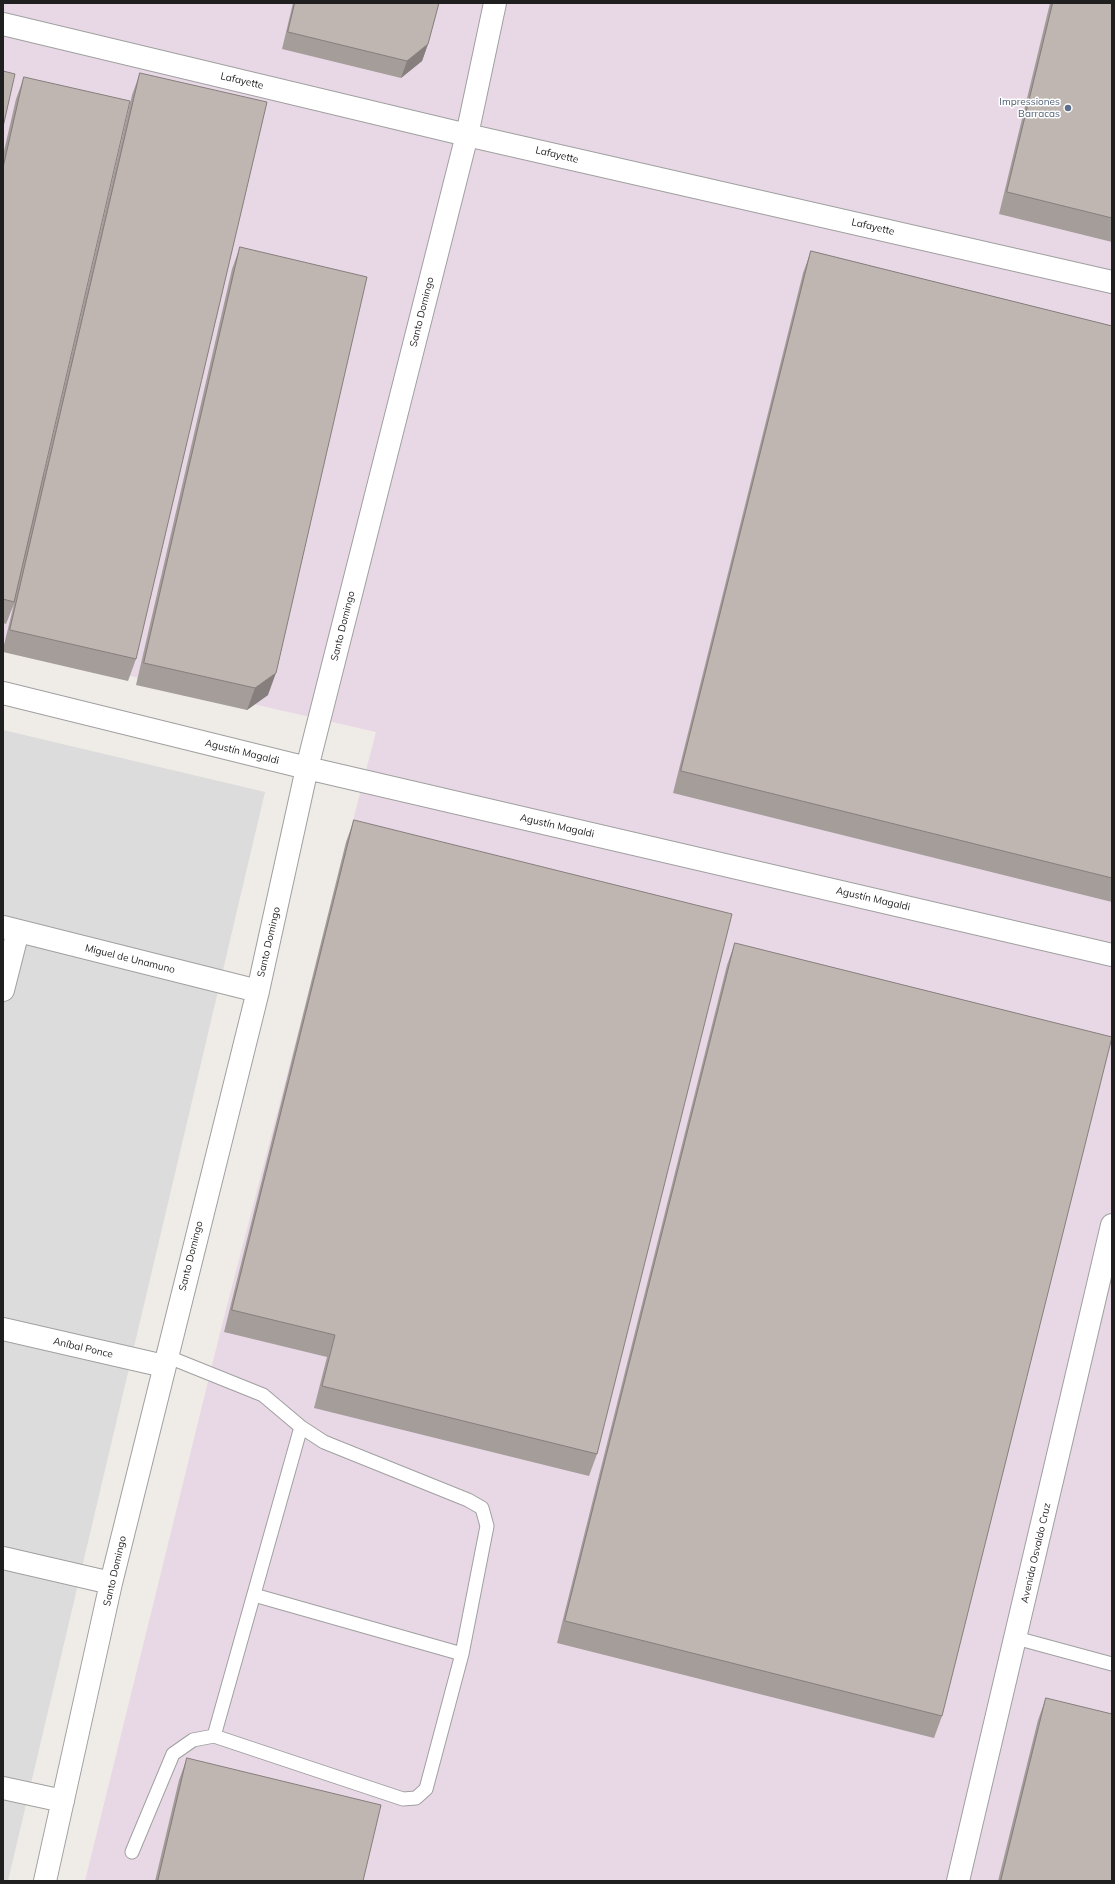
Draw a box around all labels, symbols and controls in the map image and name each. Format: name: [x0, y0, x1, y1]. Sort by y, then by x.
street label: Lafayette: [219, 70, 265, 92]
place label: Impressiones Barracas: [999, 96, 1060, 120]
marker: Impressiones Barracas: [1063, 103, 1073, 113]
street label: Lafayette: [534, 144, 580, 166]
street label: Lafayette: [850, 216, 896, 238]
street label: Santo Domingo: [407, 276, 437, 348]
street label: Santo Domingo: [328, 590, 358, 662]
street label: Agustín Magaldi: [204, 737, 280, 767]
street label: Agustín Magaldi: [519, 812, 595, 840]
street label: Agustín Magaldi: [835, 885, 911, 913]
street label: Santo Domingo: [255, 906, 283, 978]
street label: Miguel de Unamuno: [84, 942, 176, 976]
street label: Santo Domingo: [176, 1220, 206, 1292]
street label: Aníbal Ponce: [52, 1335, 114, 1361]
street label: Avenida Osvaldo Cruz: [1019, 1502, 1053, 1604]
street label: Santo Domingo: [101, 1535, 129, 1607]

